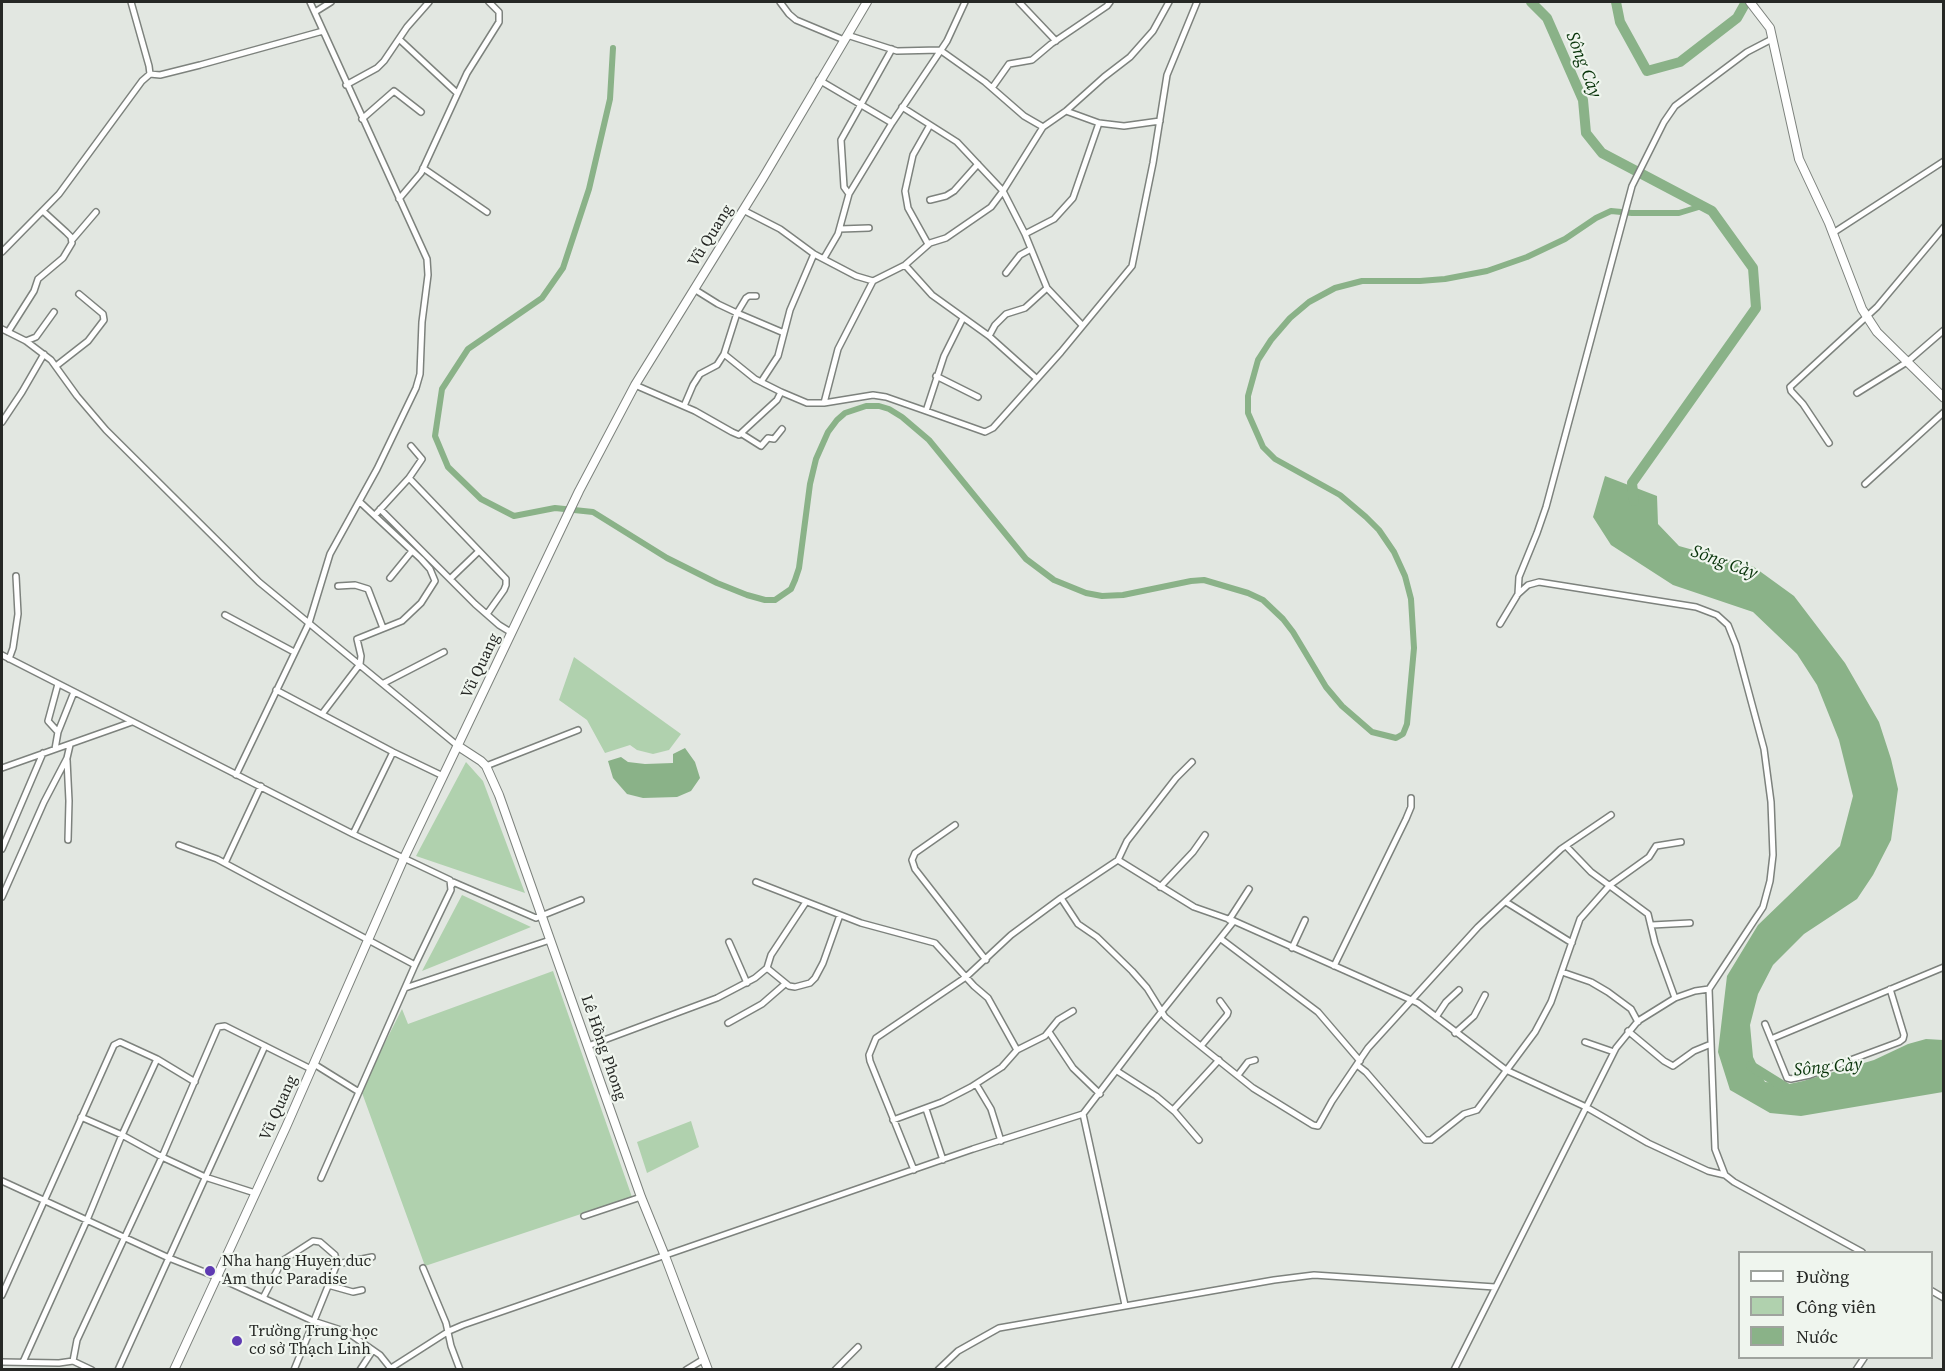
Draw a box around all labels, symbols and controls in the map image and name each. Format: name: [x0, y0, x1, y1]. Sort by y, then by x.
water label: Sông Cày: [1561, 29, 1605, 101]
street label: Vũ Quang: [684, 201, 738, 271]
water label: Sông Cày: [1688, 541, 1760, 585]
street label: Vũ Quang: [458, 630, 504, 702]
street label: Lê Hồng Phong: [576, 993, 630, 1103]
water label: Sông Cày: [1793, 1054, 1863, 1082]
street label: Vũ Quang: [256, 1072, 302, 1144]
legend: [1738, 1251, 1933, 1359]
place label: Nha hang Huyen duc Am thuc Paradise: [222, 1252, 371, 1290]
marker: Nha hang Huyen duc Am thuc Paradise: [203, 1264, 217, 1278]
text: Đường: [1796, 1264, 1849, 1289]
text: Công viên: [1796, 1294, 1876, 1319]
place label: Trường Trung học cơ sở Thạch Linh: [249, 1322, 378, 1360]
text: Nước: [1796, 1324, 1838, 1349]
marker: Trường Trung học cơ sở Thạch Linh: [230, 1334, 244, 1348]

